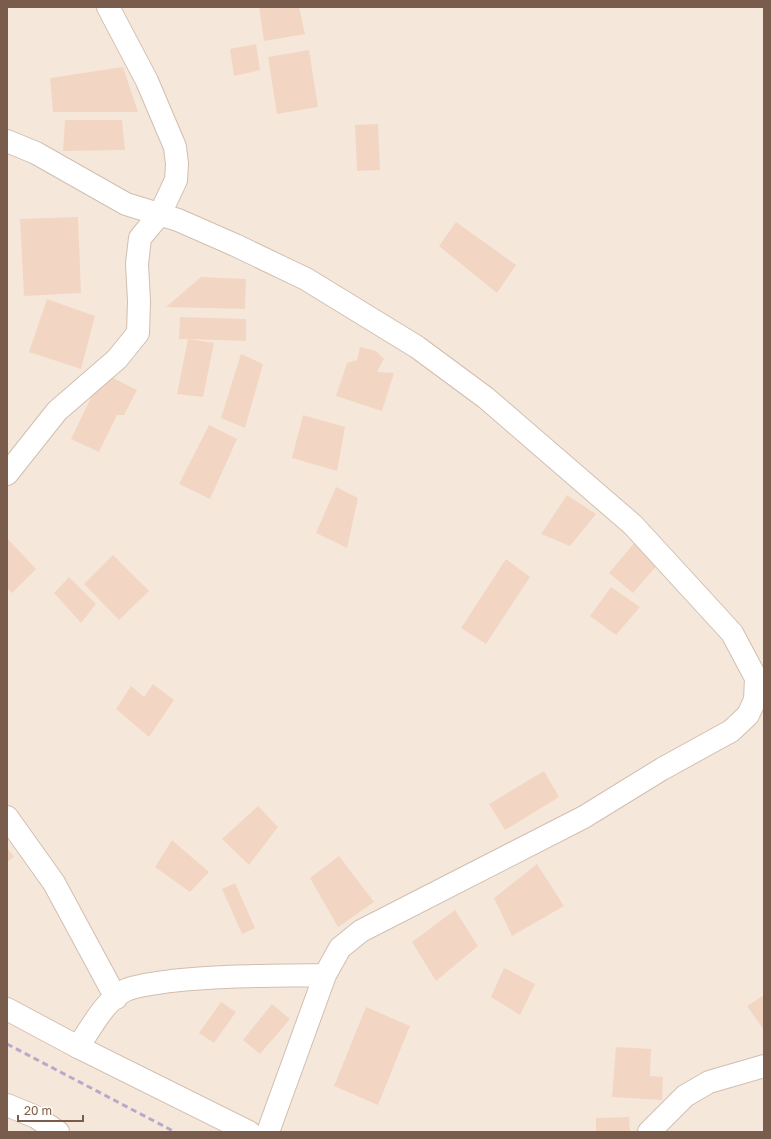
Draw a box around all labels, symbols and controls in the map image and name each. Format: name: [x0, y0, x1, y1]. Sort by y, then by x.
scale bar: [18, 1097, 83, 1123]
text: 20 m: [24, 1103, 52, 1118]

